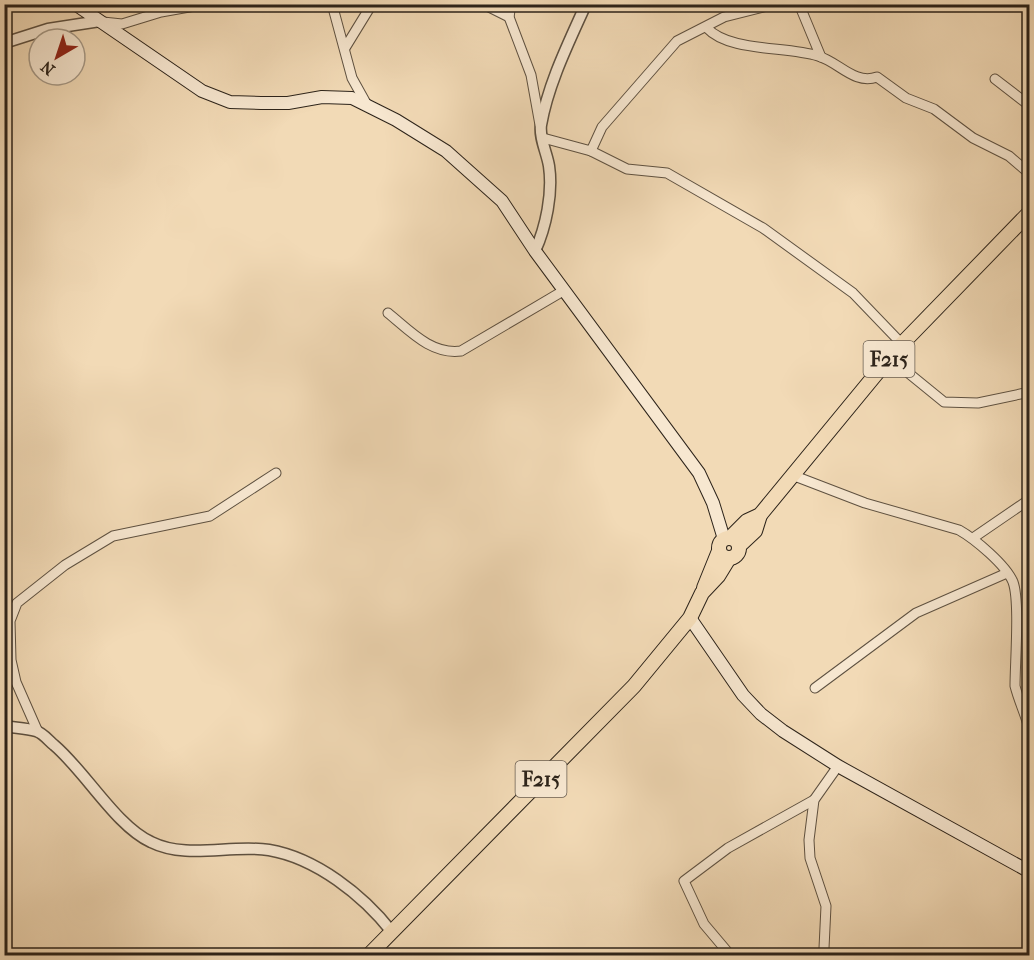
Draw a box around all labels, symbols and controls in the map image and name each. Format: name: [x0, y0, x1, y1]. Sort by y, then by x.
north arrow: [27, 27, 87, 87]
text: N: [37, 57, 59, 79]
road number: F215: [864, 341, 914, 377]
road number: F215: [516, 761, 566, 797]

